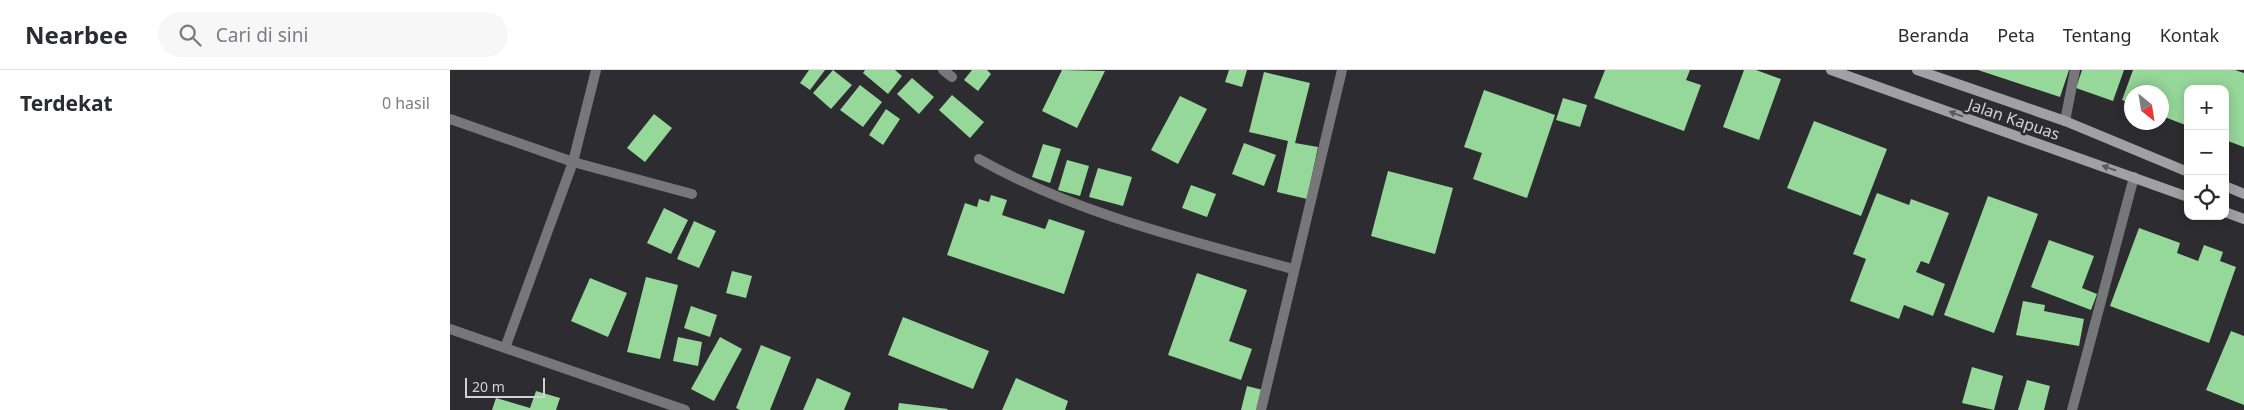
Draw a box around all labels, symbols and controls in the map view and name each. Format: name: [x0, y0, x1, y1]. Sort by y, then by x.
search box: [158, 12, 508, 57]
text: Nearbee: [25, 18, 128, 51]
icon: search: [176, 21, 204, 49]
text: Cari di sini: [216, 22, 308, 48]
text: Beranda: [1898, 23, 1969, 47]
text: Peta: [1997, 23, 2035, 47]
text: Tentang: [2063, 23, 2132, 47]
text: Kontak: [2160, 23, 2219, 47]
north arrow: [2124, 85, 2169, 130]
map controls: [2184, 85, 2229, 220]
button: +: [2184, 85, 2229, 130]
text: Terdekat: [20, 89, 113, 117]
text: 0 hasil: [382, 92, 430, 114]
street label: Jalan Kapuas: [1963, 92, 2063, 145]
one-way arrow: [1948, 110, 1963, 118]
button: −: [2184, 130, 2229, 175]
one-way arrow: [2101, 164, 2116, 172]
button: locate: [2184, 175, 2229, 220]
scale bar: [465, 375, 545, 398]
text: 20 m: [472, 377, 505, 396]

